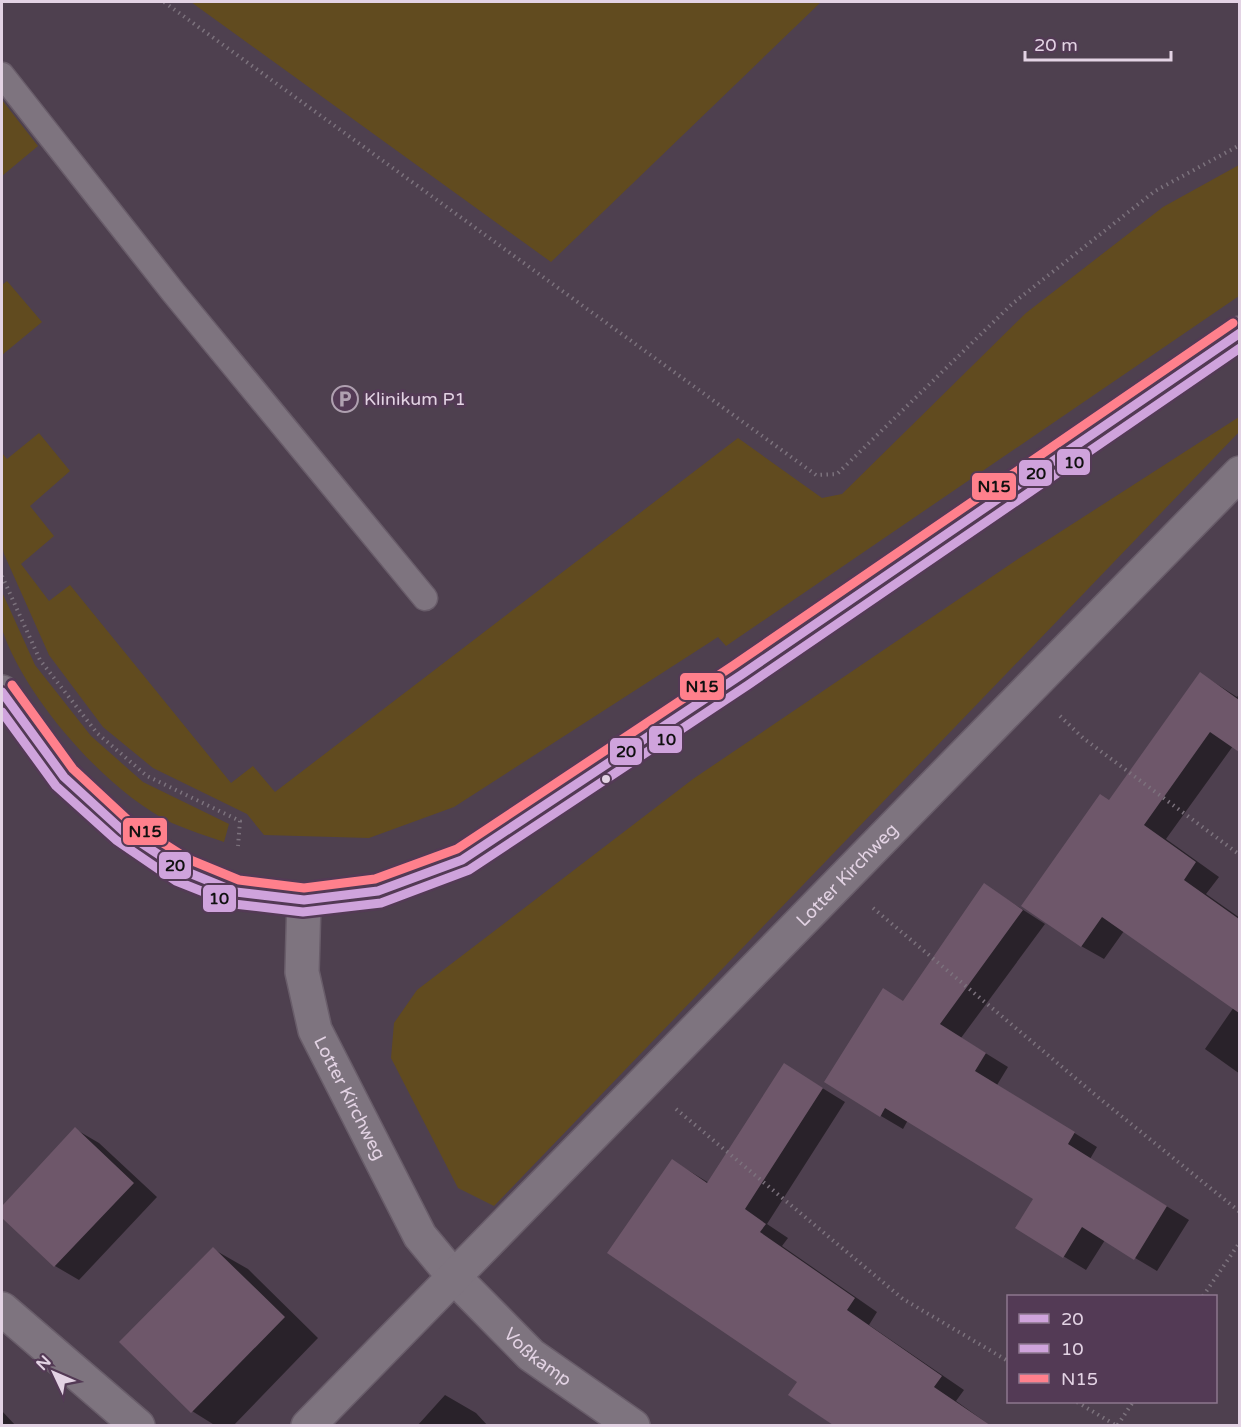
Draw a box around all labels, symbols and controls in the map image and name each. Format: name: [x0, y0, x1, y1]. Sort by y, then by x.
scale bar: [1025, 24, 1170, 62]
text: 20 m: [1034, 34, 1078, 56]
parking icon: Klinikum P1: [330, 384, 360, 414]
place label: Klinikum P1: [364, 388, 466, 410]
line badge: 10: [1056, 448, 1091, 476]
text: 10: [1064, 453, 1084, 473]
line badge: 20: [1018, 459, 1053, 487]
text: 20: [1026, 464, 1046, 484]
line badge: N15: [971, 472, 1017, 501]
text: N15: [978, 477, 1010, 497]
line badge: N15: [679, 672, 725, 701]
text: N15: [686, 677, 718, 697]
line badge: 10: [648, 725, 683, 754]
text: 10: [656, 730, 676, 750]
line badge: 20: [609, 737, 643, 766]
text: 20: [616, 742, 636, 762]
unlabelled marker: [600, 773, 612, 785]
line badge: N15: [122, 817, 168, 846]
street label: Lotter Kirchweg: [792, 818, 902, 931]
text: N15: [129, 822, 161, 842]
line badge: 20: [158, 851, 192, 880]
text: 20: [165, 856, 185, 876]
line badge: 10: [202, 884, 237, 913]
text: 10: [209, 889, 229, 909]
street label: Lotter Kirchweg: [309, 1033, 390, 1164]
legend: [1007, 1295, 1217, 1403]
text: 20: [1061, 1308, 1084, 1330]
street label: Voßkamp: [499, 1323, 576, 1391]
text: 10: [1061, 1338, 1084, 1360]
north arrow: [24, 1343, 84, 1403]
text: N: [32, 1352, 56, 1375]
text: N15: [1061, 1368, 1098, 1390]

